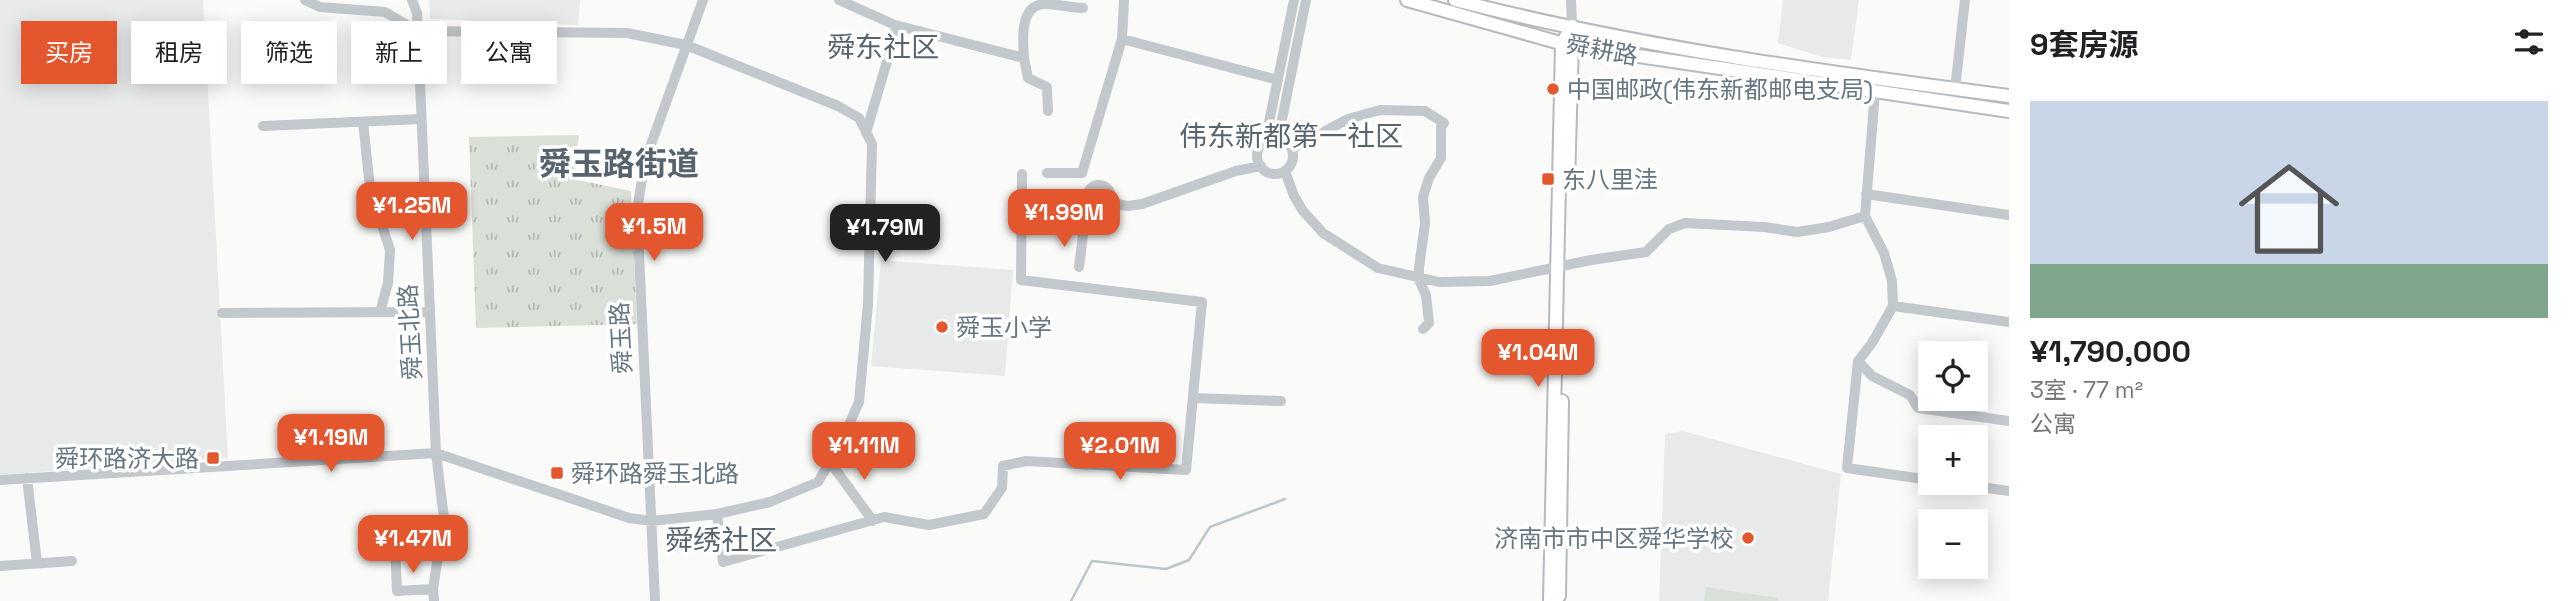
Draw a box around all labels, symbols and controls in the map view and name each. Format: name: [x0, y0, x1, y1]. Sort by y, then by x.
chip: 买房: [21, 21, 117, 84]
chip: 租房: [131, 21, 227, 84]
chip: 筛选: [241, 21, 337, 84]
chip: 新上: [351, 21, 447, 84]
chip: 公寓: [461, 21, 557, 84]
icon: filters: [2510, 23, 2548, 61]
text: 9套房源: [2030, 25, 2139, 64]
street label: 舜耕路: [1564, 28, 1640, 72]
district label: 舜东社区: [827, 29, 939, 65]
place label: 中国邮政(伟东新都邮电支局): [1567, 74, 1873, 105]
marker: 中国邮政(伟东新都邮电支局): [1545, 81, 1561, 97]
district label: 伟东新都第一社区: [1179, 118, 1403, 154]
district label: 舜玉路街道: [539, 144, 699, 184]
icon: home: [2226, 146, 2352, 272]
place label: 东八里洼: [1562, 164, 1658, 195]
marker: 东八里洼: [1540, 171, 1556, 187]
pin: ¥1.25M: [355, 182, 469, 242]
text: ¥1.25M: [372, 190, 452, 220]
pin: ¥1.99M: [1007, 190, 1121, 249]
text: ¥1.99M: [1024, 197, 1104, 227]
pin: ¥1.5M: [605, 204, 703, 263]
pin: ¥1.79M: [828, 204, 942, 264]
text: ¥1.5M: [621, 211, 687, 241]
text: ¥1.79M: [846, 212, 924, 242]
street label: 舜玉北路: [392, 283, 428, 381]
street label: 舜玉路: [604, 301, 638, 375]
place label: 舜玉小学: [956, 312, 1052, 343]
marker: 舜玉小学: [934, 319, 950, 335]
pin: ¥1.04M: [1481, 330, 1595, 389]
text: ¥1,790,000: [2030, 332, 2191, 371]
text: ¥1.04M: [1497, 337, 1579, 367]
map controls: [1918, 341, 1988, 579]
button: locate: [1918, 341, 1988, 411]
text: 3室 · 77 m²: [2030, 375, 2143, 405]
text: 公寓: [2030, 409, 2076, 439]
pin: ¥1.19M: [274, 414, 388, 474]
text: ¥1.19M: [293, 422, 369, 452]
pin: ¥1.11M: [807, 422, 921, 482]
pin: ¥2.01M: [1063, 422, 1177, 482]
button: +: [1918, 425, 1988, 495]
text: ¥1.11M: [828, 430, 900, 460]
text: ¥2.01M: [1080, 430, 1160, 460]
place label: 舜环路济大路: [55, 443, 199, 474]
marker: 舜环路济大路: [205, 450, 221, 466]
place label: 舜环路舜玉北路: [571, 458, 739, 489]
marker: 舜环路舜玉北路: [549, 465, 565, 481]
button: −: [1918, 509, 1988, 579]
pin: ¥1.47M: [356, 516, 470, 575]
district label: 舜绣社区: [665, 522, 777, 558]
text: ¥1.47M: [374, 523, 452, 553]
place label: 济南市市中区舜华学校: [1494, 523, 1734, 554]
marker: 济南市市中区舜华学校: [1740, 530, 1756, 546]

